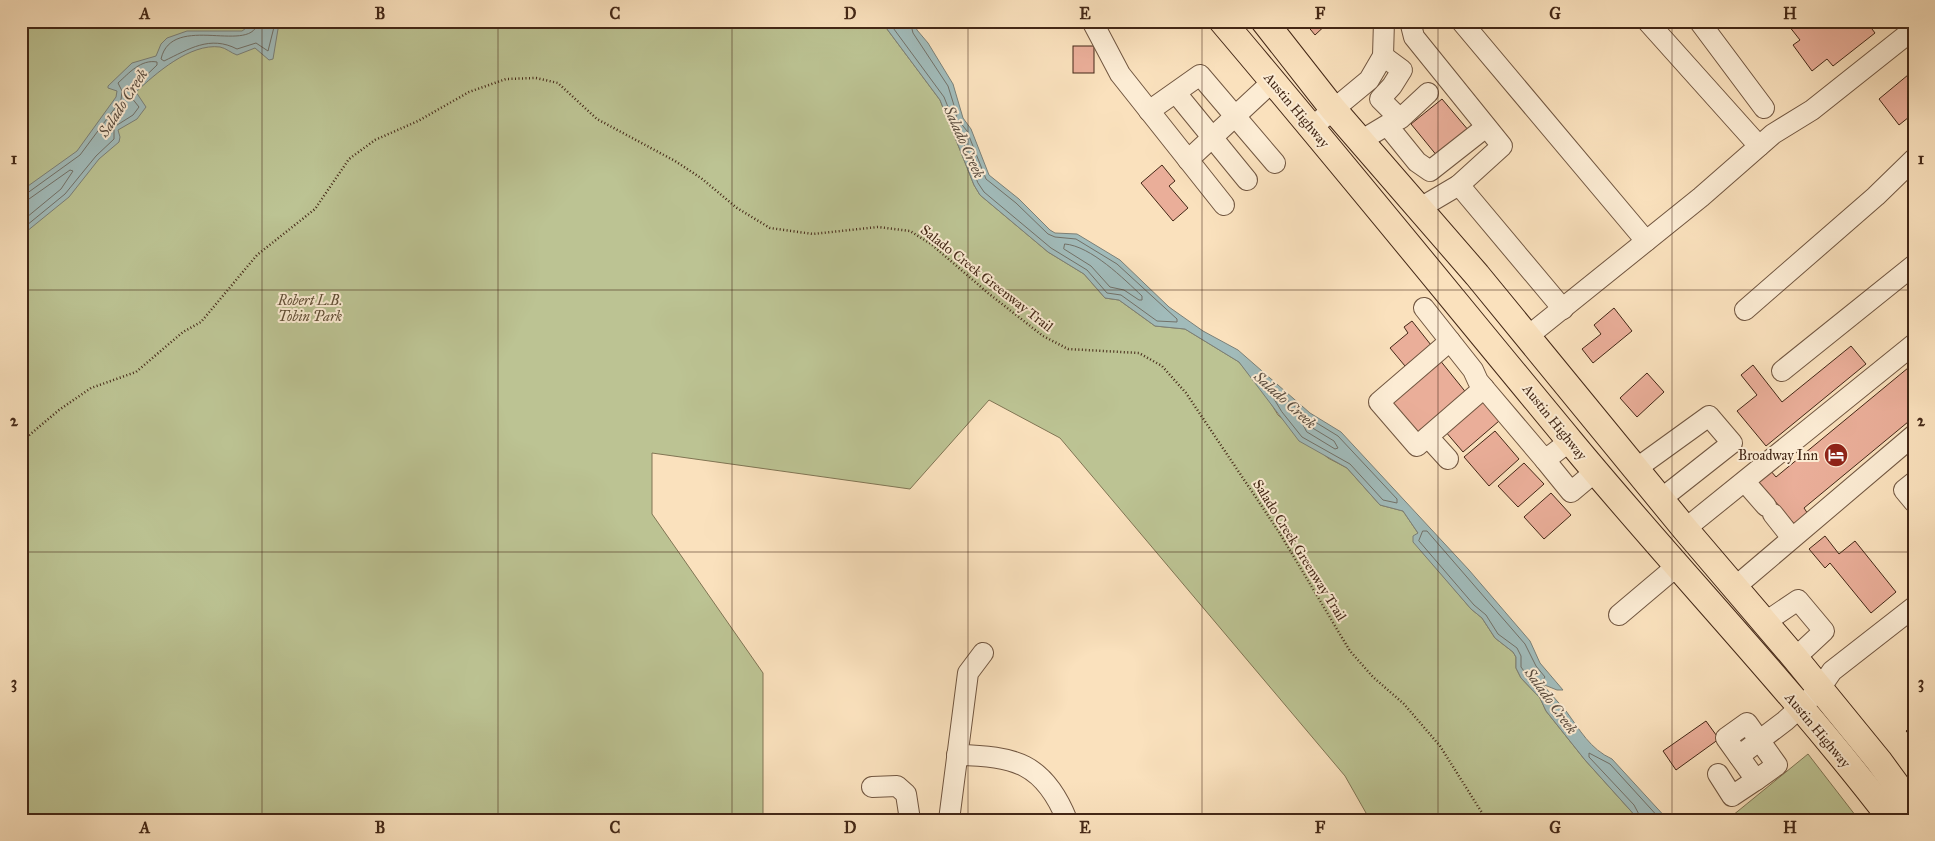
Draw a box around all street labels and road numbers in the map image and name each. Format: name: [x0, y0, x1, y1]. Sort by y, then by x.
street label: Austin Highway: [1260, 69, 1333, 152]
street label: Salado Creek Greenway Trail: [917, 221, 1057, 336]
street label: Austin Highway: [1518, 380, 1591, 464]
street label: Salado Creek Greenway Trail: [1249, 476, 1350, 624]
street label: Austin Highway: [1781, 689, 1854, 772]

